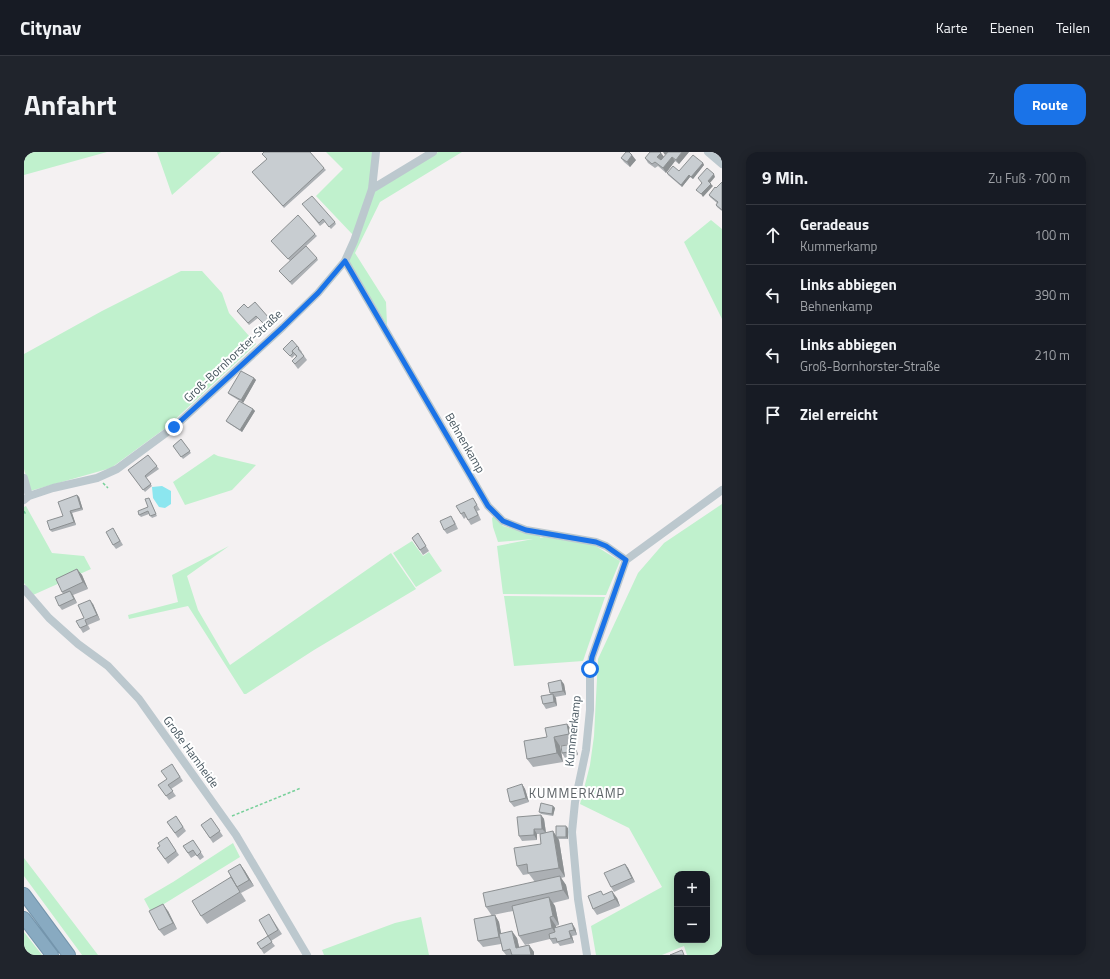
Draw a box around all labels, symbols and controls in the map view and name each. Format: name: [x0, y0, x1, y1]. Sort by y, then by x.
text: Citynav: [20, 13, 81, 42]
text: Karte: [936, 17, 968, 38]
text: Ebenen: [990, 17, 1034, 38]
text: Teilen: [1056, 17, 1090, 38]
text: Anfahrt: [24, 83, 117, 126]
button: Route: [1014, 84, 1086, 125]
text: 9 Min.: [762, 165, 808, 191]
text: Zu Fuß · 700 m: [988, 168, 1070, 188]
text: Geradeaus: [800, 213, 869, 236]
icon: ahead: [762, 224, 784, 246]
text: 100 m: [1034, 225, 1070, 245]
text: Kummerkamp: [800, 236, 877, 256]
text: Links abbiegen: [800, 273, 897, 296]
icon: left: [762, 284, 784, 306]
text: 390 m: [1034, 285, 1070, 305]
text: Behnenkamp: [800, 296, 873, 316]
street label: Groß-Bornhorster-Straße: [179, 305, 286, 407]
text: Links abbiegen: [800, 333, 897, 356]
icon: left: [762, 344, 784, 366]
text: 210 m: [1034, 345, 1070, 365]
text: Groß-Bornhorster-Straße: [800, 356, 940, 376]
text: Ziel erreicht: [800, 403, 878, 426]
icon: arrive: [762, 404, 784, 426]
street label: Behnenkamp: [440, 409, 490, 476]
route end: [165, 418, 183, 436]
route start: [581, 660, 599, 678]
street label: Kummerkamp: [559, 694, 586, 767]
street label: Große Hamheide: [159, 712, 224, 792]
district label: KUMMERKAMP: [529, 783, 625, 803]
map controls: [674, 871, 710, 943]
button: +: [674, 871, 710, 907]
button: −: [674, 907, 710, 943]

